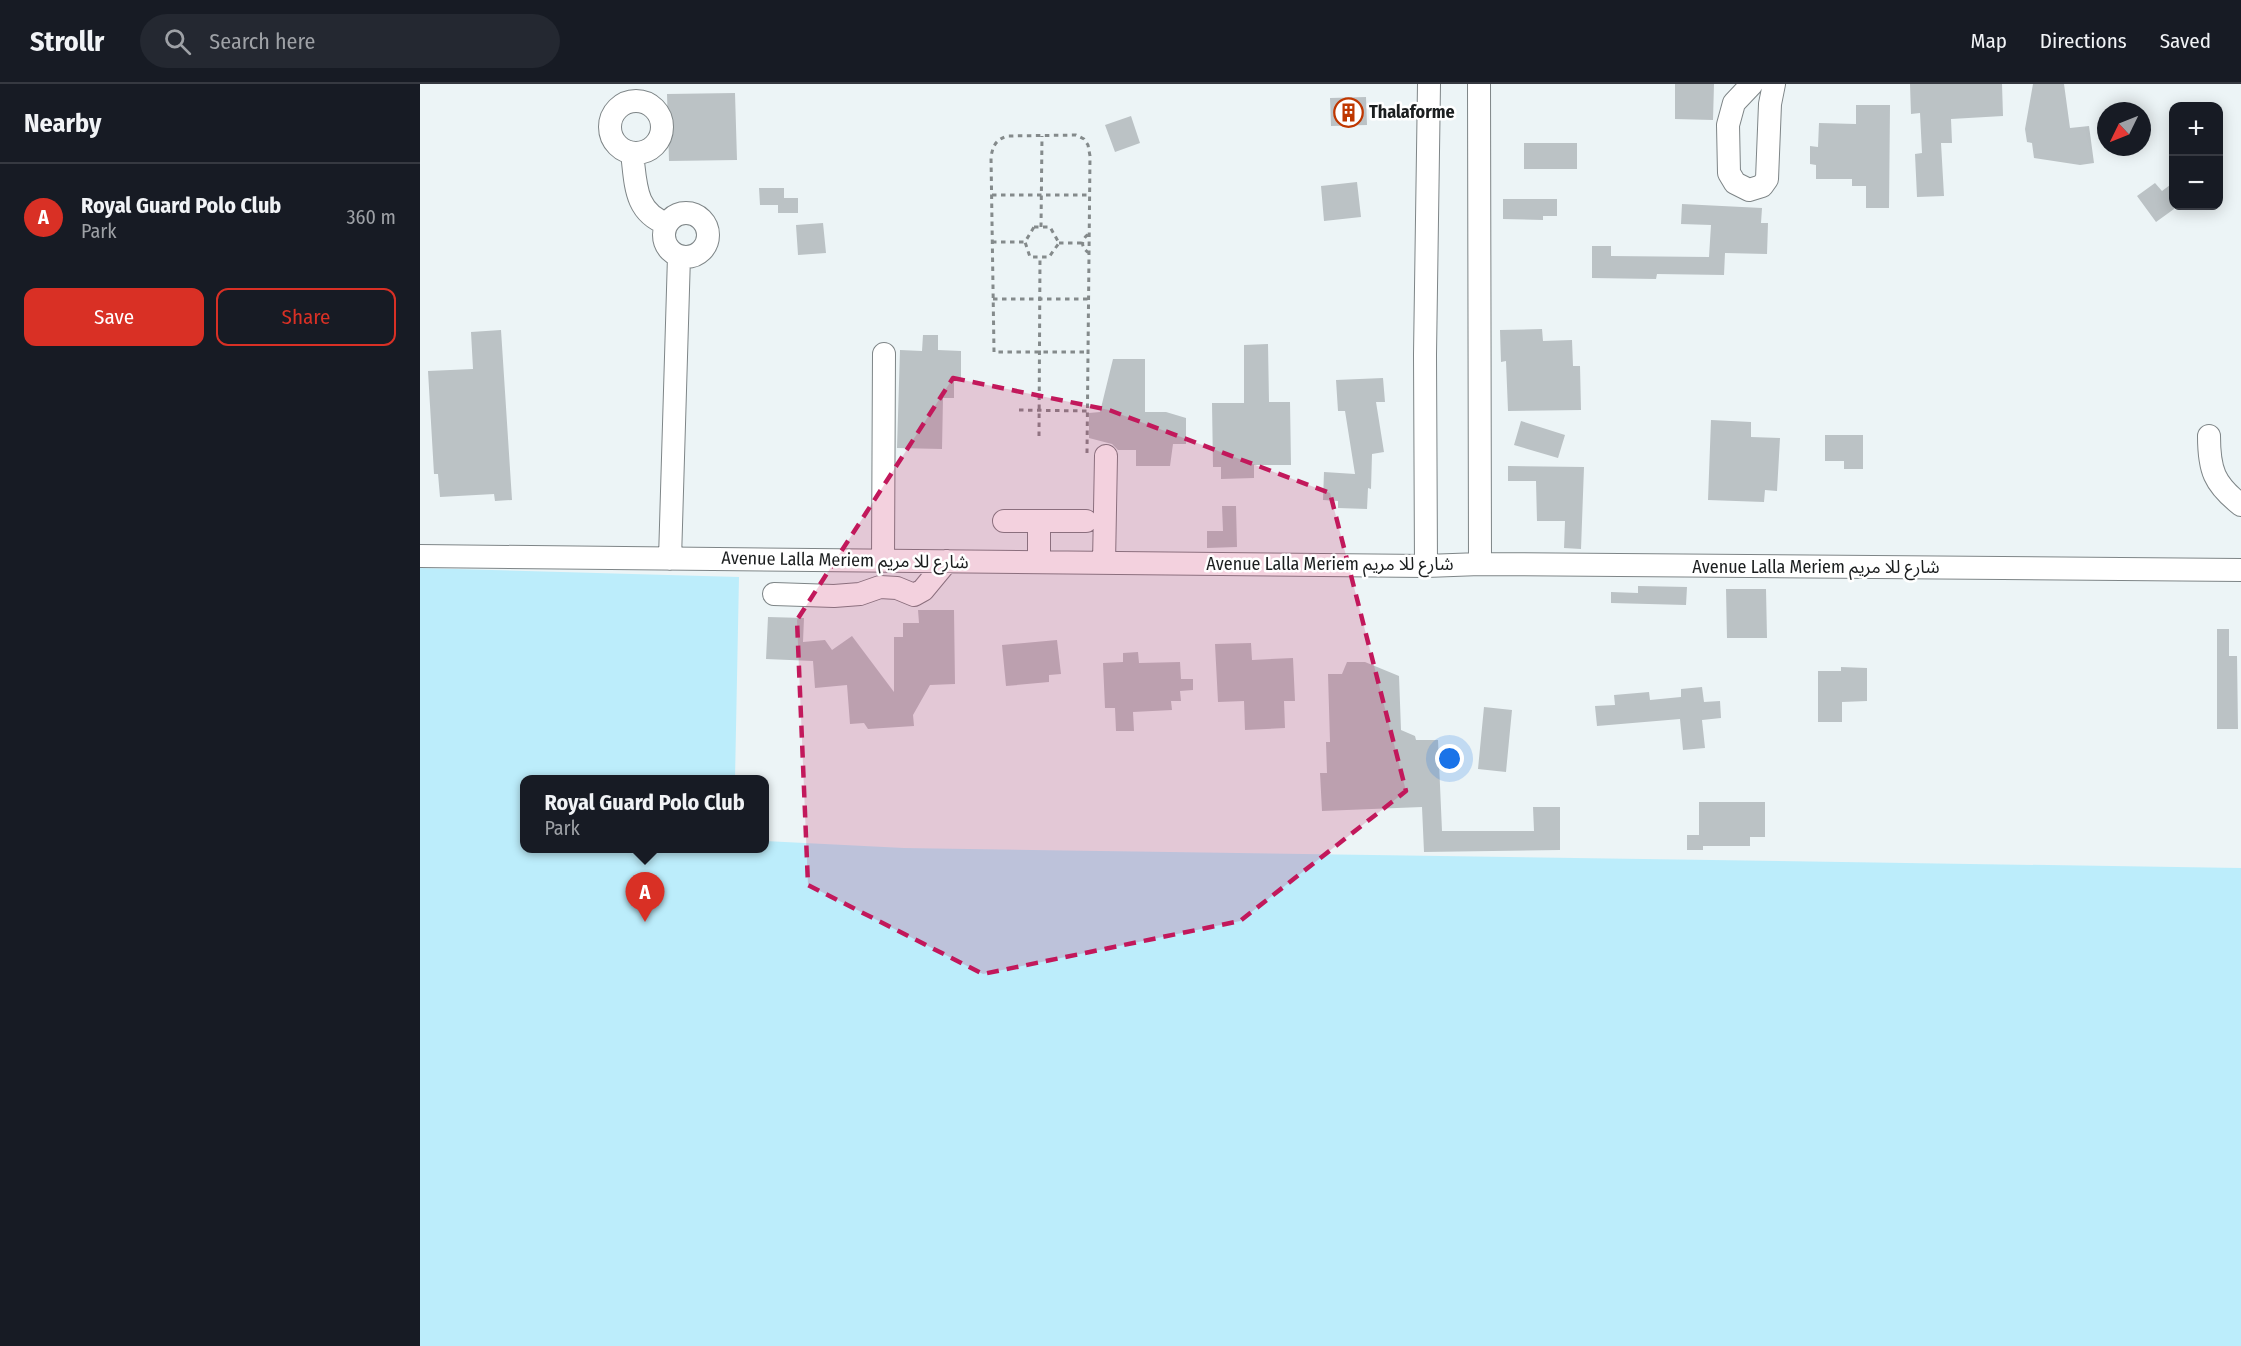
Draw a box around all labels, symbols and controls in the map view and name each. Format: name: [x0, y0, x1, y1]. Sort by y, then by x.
search box: [140, 14, 560, 68]
text: Strollr: [30, 25, 104, 58]
icon: search: [161, 25, 194, 58]
text: Search here: [209, 28, 315, 55]
text: Map: [1970, 28, 2007, 54]
text: Directions: [2040, 28, 2127, 54]
text: Saved: [2160, 28, 2211, 54]
building icon: Thalaforme: [1332, 96, 1364, 128]
place label: Thalaforme: [1369, 101, 1455, 123]
north arrow: [2097, 102, 2151, 156]
map controls: [2169, 102, 2223, 210]
button: +: [2169, 102, 2223, 156]
text: Nearby: [24, 108, 101, 139]
button: −: [2169, 156, 2223, 210]
text: Royal Guard Polo Club: [81, 192, 281, 219]
text: A: [38, 205, 49, 229]
text: 360 m: [347, 205, 396, 229]
text: Park: [81, 219, 117, 243]
button: Save: [24, 288, 204, 346]
button: Share: [216, 288, 396, 346]
street label: Avenue Lalla Meriem شارع للا مريم: [721, 547, 969, 576]
street label: Avenue Lalla Meriem شارع للا مريم: [1206, 553, 1454, 578]
street label: Avenue Lalla Meriem شارع للا مريم: [1692, 556, 1940, 581]
your location: [1435, 744, 1464, 773]
popup: [520, 775, 769, 853]
text: Royal Guard Polo Club: [544, 789, 745, 816]
text: Park: [544, 816, 580, 840]
pin: A: [626, 872, 664, 922]

